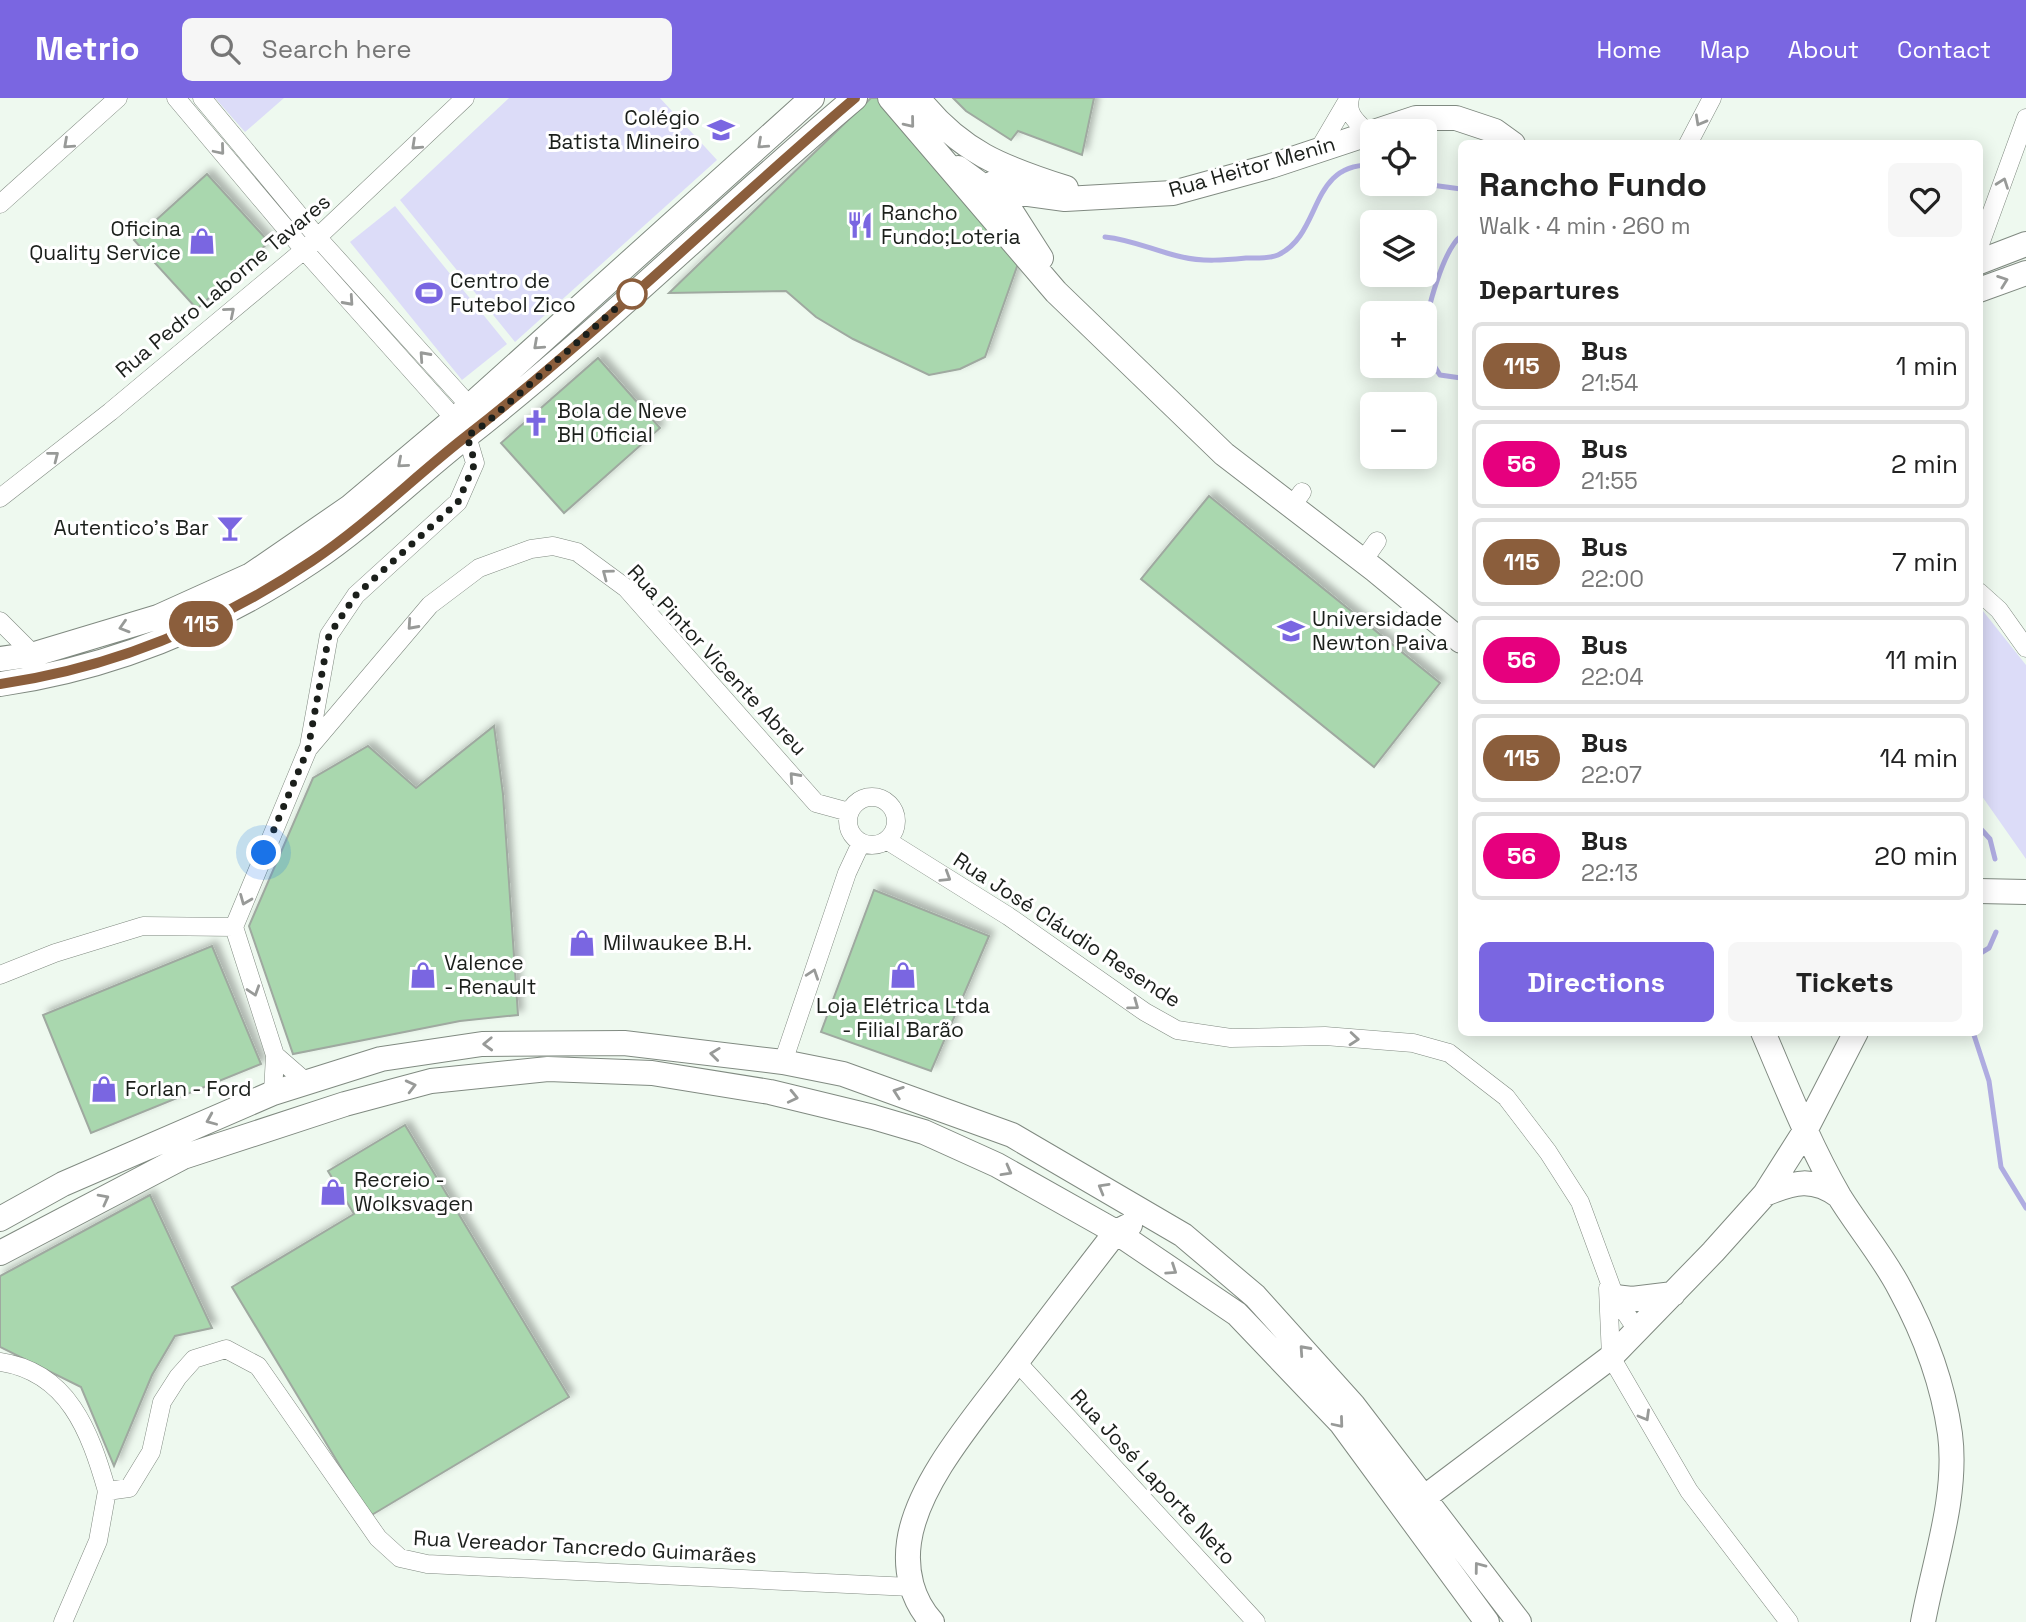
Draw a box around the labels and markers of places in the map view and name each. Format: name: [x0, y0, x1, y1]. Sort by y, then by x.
place label: Colégio Batista Mineiro: [548, 104, 700, 155]
school or university icon: Colégio Batista Mineiro: [706, 115, 736, 145]
place label: Rancho Fundo;Loteria: [881, 199, 1021, 250]
restaurant icon: Rancho Fundo;Loteria: [845, 210, 875, 240]
place label: Oficina Quality Service: [29, 215, 181, 266]
shop icon: Oficina Quality Service: [187, 226, 217, 256]
place label: Centro de Futebol Zico: [450, 267, 576, 318]
sports icon: Centro de Futebol Zico: [414, 278, 444, 308]
unlabelled marker: [617, 279, 647, 309]
place label: Bola de Neve BH Oficial: [557, 397, 687, 448]
church icon: Bola de Neve BH Oficial: [521, 408, 551, 438]
bar icon: Autentico's Bar: [215, 513, 245, 543]
place label: Autentico's Bar: [53, 514, 209, 541]
place label: Universidade Newton Paiva: [1312, 605, 1448, 656]
school or university icon: Universidade Newton Paiva: [1276, 616, 1306, 646]
shop icon: Milwaukee B.H.: [567, 928, 597, 958]
place label: Milwaukee B.H.: [603, 929, 752, 956]
place label: Valence - Renault: [444, 949, 536, 1000]
shop icon: Valence - Renault: [408, 960, 438, 990]
shop icon: Loja Elétrica Ltda - Filial Barão: [888, 960, 918, 990]
place label: Loja Elétrica Ltda - Filial Barão: [816, 992, 990, 1043]
shop icon: Forlan - Ford: [89, 1074, 119, 1104]
place label: Forlan - Ford: [125, 1075, 252, 1102]
place label: Recreio - Wolksvagen: [354, 1166, 474, 1217]
shop icon: Recreio - Wolksvagen: [318, 1177, 348, 1207]

